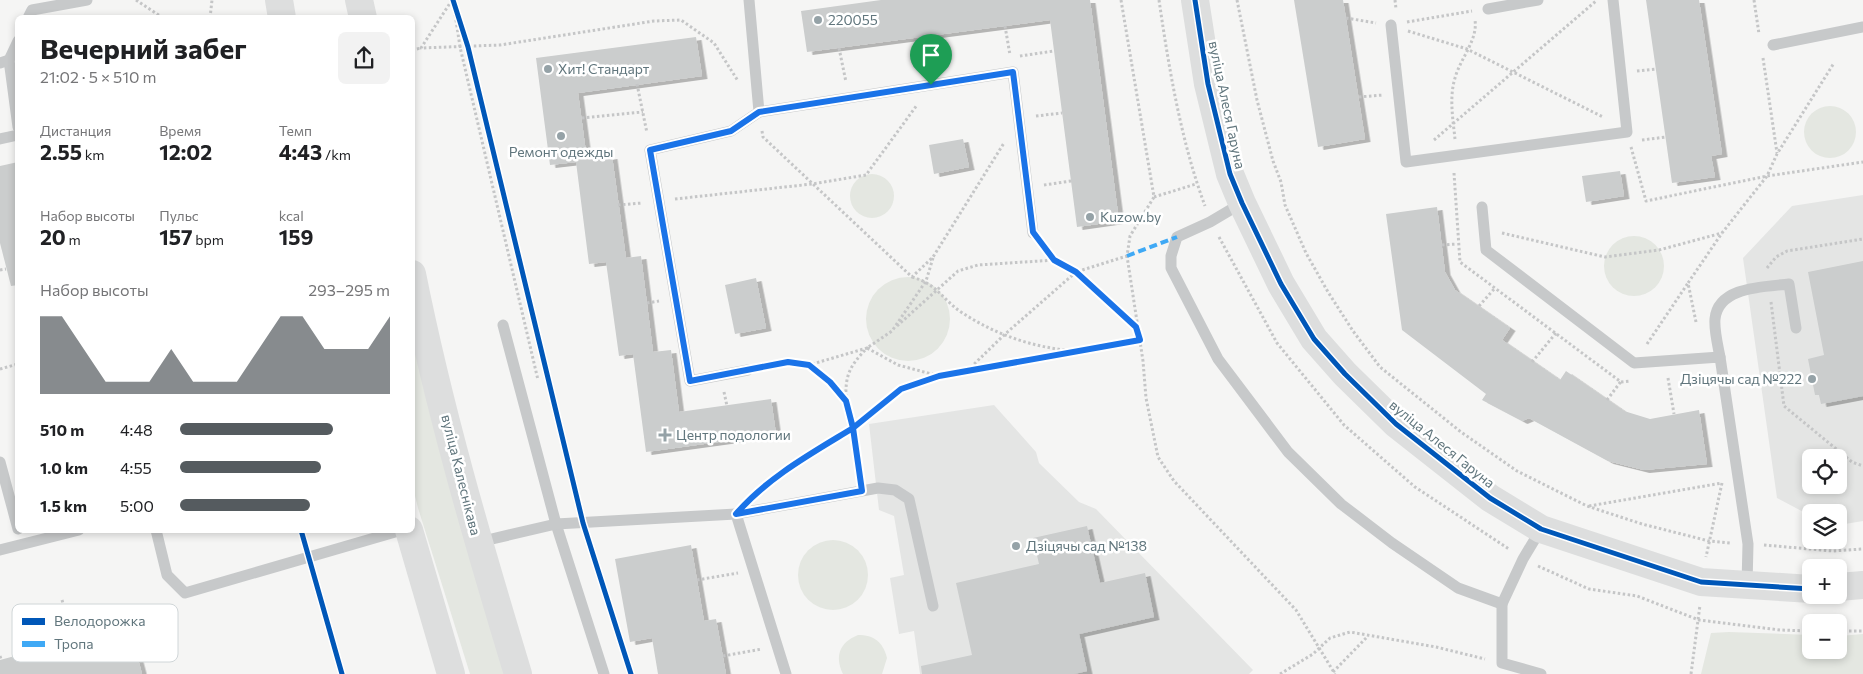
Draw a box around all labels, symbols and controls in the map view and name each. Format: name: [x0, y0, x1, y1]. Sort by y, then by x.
place label: 220055: [828, 11, 878, 28]
marker: 220055: [812, 14, 824, 26]
text: Вечерний забег: [40, 31, 247, 65]
button: share: [338, 32, 390, 84]
pin: [910, 34, 952, 85]
street label: вуліца Алеся Гаруна: [1206, 39, 1249, 170]
icon: arrive: [917, 41, 945, 69]
place label: Хит! Стандарт: [558, 60, 650, 77]
marker: Хит! Стандарт: [542, 63, 554, 75]
text: 21:02 · 5 × 510 m: [40, 67, 157, 86]
text: Дистанция: [40, 122, 111, 139]
text: Время: [159, 122, 201, 139]
text: Темп: [279, 122, 312, 139]
marker: Ремонт одежды: [555, 130, 567, 142]
text: 2.55: [40, 139, 82, 164]
text: 12:02: [159, 139, 212, 164]
text: 4:43: [279, 139, 322, 164]
place label: Ремонт одежды: [509, 143, 613, 160]
text: km: [82, 146, 104, 163]
text: /km: [322, 146, 351, 163]
text: Набор высоты: [40, 207, 135, 224]
text: Пульс: [159, 207, 199, 224]
text: kcal: [279, 207, 304, 224]
place label: Kuzow.by: [1100, 208, 1161, 225]
marker: Kuzow.by: [1084, 211, 1096, 223]
text: 20: [40, 224, 66, 249]
text: 157: [159, 224, 193, 249]
text: 159: [279, 224, 313, 249]
text: m: [66, 231, 81, 248]
text: bpm: [193, 231, 224, 248]
text: Набор высоты: [40, 280, 149, 299]
text: 293–295 m: [308, 280, 390, 299]
place label: Дзіцячы сад №222: [1680, 370, 1802, 387]
marker: Дзіцячы сад №222: [1806, 373, 1818, 385]
street label: вуліца Алеся Гаруна: [1386, 396, 1498, 491]
street label: вуліца Калеснікава: [438, 413, 485, 537]
text: 510 m: [40, 420, 84, 439]
text: 4:48: [120, 420, 153, 439]
place label: Центр подологии: [676, 426, 791, 443]
marker: Центр подологии: [658, 428, 672, 442]
map controls: [1802, 449, 1847, 659]
button: locate: [1802, 449, 1847, 494]
text: 1.0 km: [40, 458, 88, 477]
text: 4:55: [120, 458, 152, 477]
text: 1.5 km: [40, 496, 87, 515]
text: 5:00: [120, 496, 154, 515]
button: layers: [1802, 504, 1847, 549]
place label: Дзіцячы сад №138: [1026, 537, 1147, 554]
marker: Дзіцячы сад №138: [1010, 540, 1022, 552]
button: +: [1802, 559, 1847, 604]
legend: [12, 604, 178, 662]
text: Велодорожка: [54, 612, 145, 629]
button: −: [1802, 614, 1847, 659]
text: Тропа: [54, 635, 94, 652]

